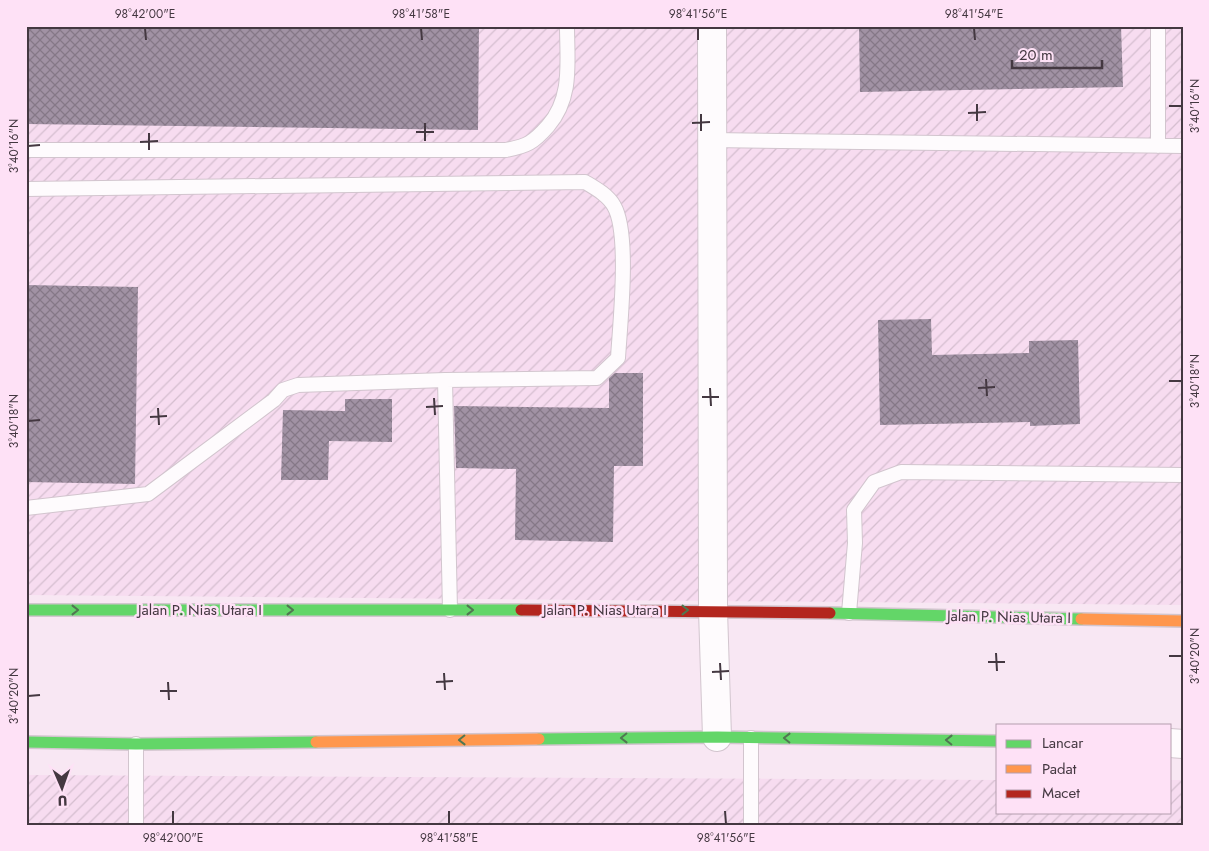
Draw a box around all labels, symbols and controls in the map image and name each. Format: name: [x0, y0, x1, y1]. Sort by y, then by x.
text: 98°42'00"E: [115, 5, 175, 23]
text: 98°41'58"E: [392, 5, 450, 23]
text: 98°41'56"E: [669, 5, 727, 23]
text: 98°41'54"E: [945, 5, 1003, 23]
scale bar: [1012, 38, 1102, 70]
text: 20 m: [1019, 44, 1053, 66]
text: 3°40'16"N: [1186, 79, 1204, 133]
text: 3°40'16"N: [5, 119, 23, 173]
text: 3°40'18"N: [1186, 354, 1204, 408]
text: 3°40'18"N: [5, 394, 23, 448]
street label: Jalan P. Nias Utara I: [136, 599, 262, 621]
street label: Jalan P. Nias Utara I: [541, 599, 667, 621]
one-way arrow: [72, 605, 79, 615]
one-way arrow: [286, 605, 294, 615]
one-way arrow: [466, 605, 474, 615]
one-way arrow: [682, 605, 689, 615]
street label: Jalan P. Nias Utara I: [945, 605, 1071, 629]
text: 3°40'20"N: [1186, 628, 1204, 684]
text: 3°40'20"N: [5, 668, 23, 724]
legend: [996, 724, 1172, 814]
text: Lancar: [1042, 732, 1084, 754]
one-way arrow: [620, 733, 628, 743]
one-way arrow: [782, 733, 790, 743]
one-way arrow: [457, 735, 465, 745]
one-way arrow: [945, 735, 953, 746]
text: Padat: [1042, 758, 1077, 780]
north arrow: [38, 764, 88, 814]
text: Macet: [1042, 782, 1080, 804]
text: U: [57, 791, 68, 811]
text: 98°42'00"E: [143, 829, 203, 847]
text: 98°41'58"E: [420, 829, 478, 847]
text: 98°41'56"E: [697, 829, 755, 847]

